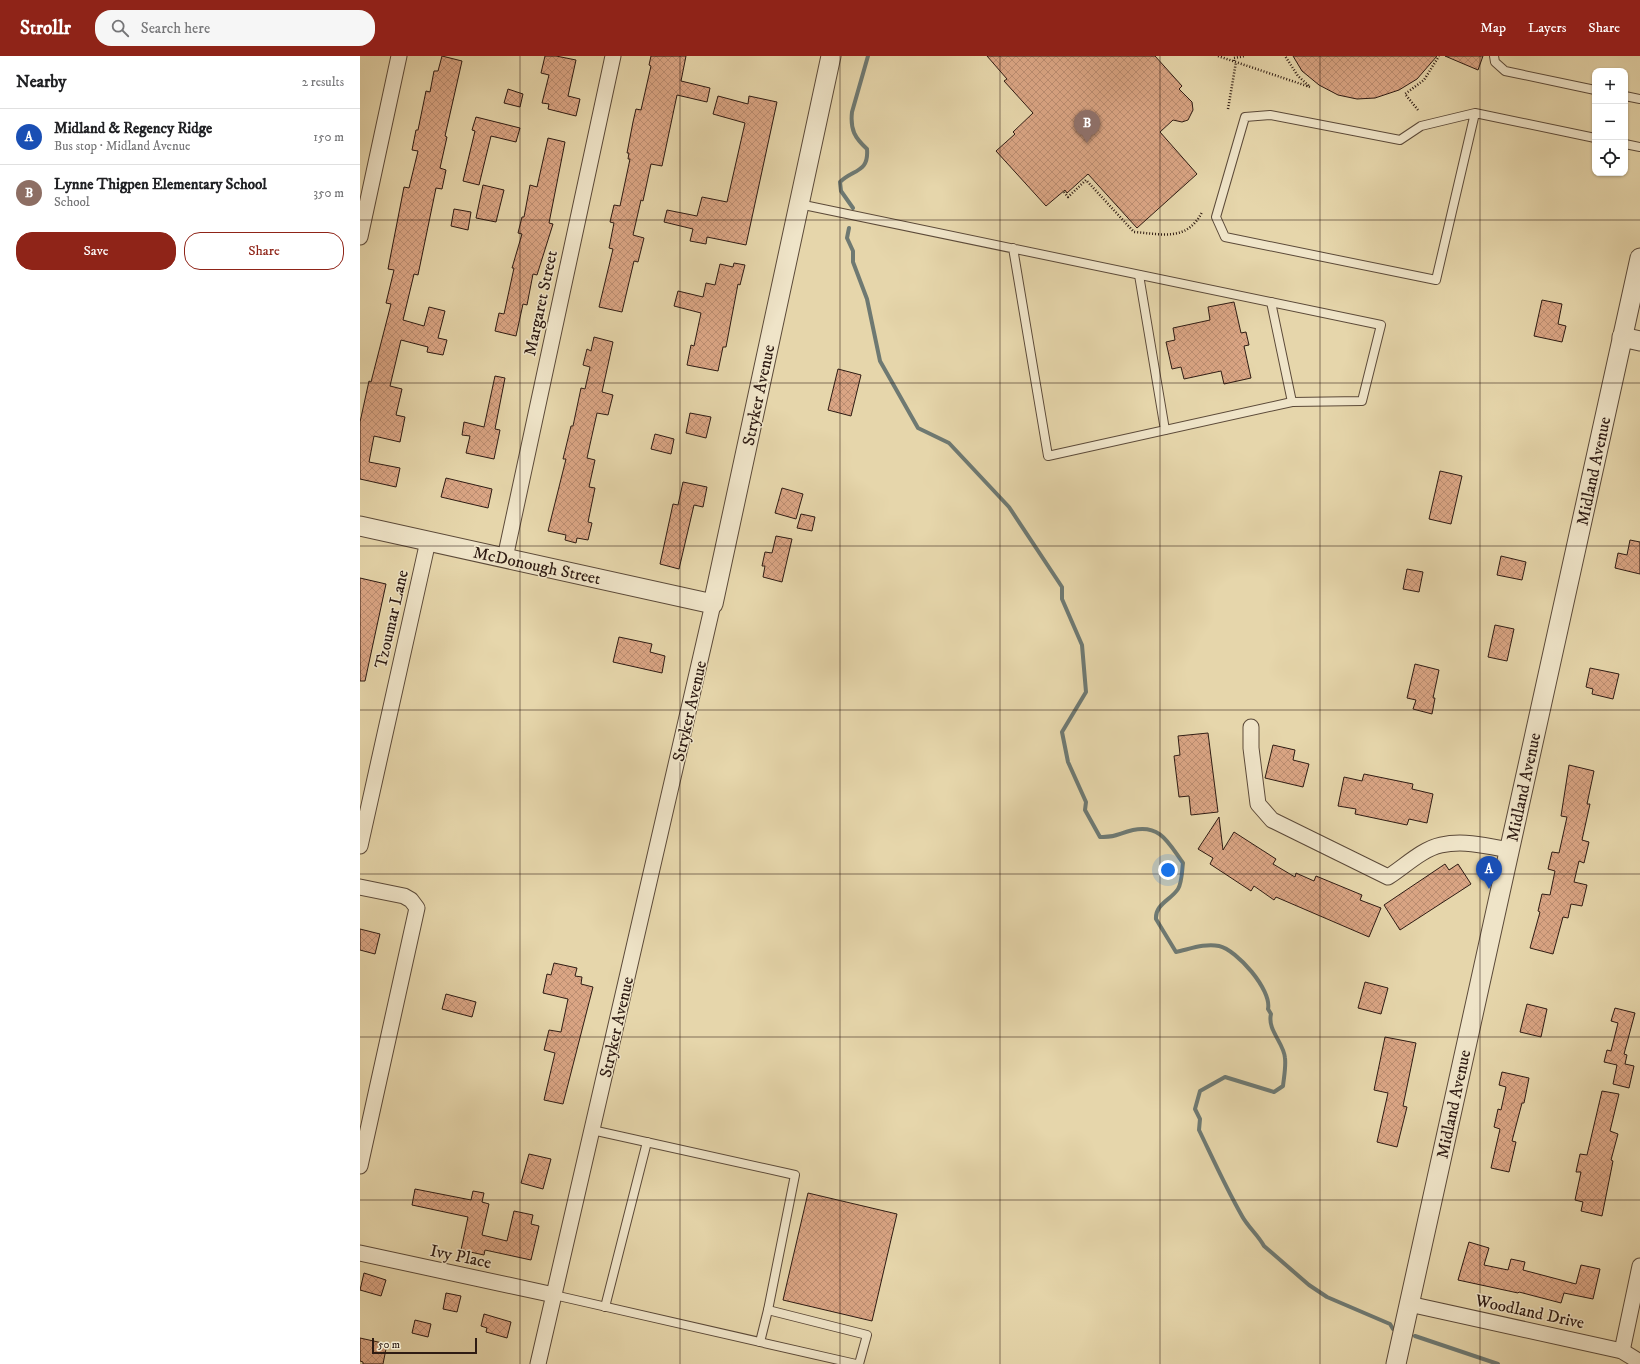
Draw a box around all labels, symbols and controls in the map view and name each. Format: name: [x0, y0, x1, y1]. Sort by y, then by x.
search box: [95, 10, 375, 46]
text: Strollr: [20, 17, 71, 40]
icon: search: [109, 17, 131, 39]
text: Search here: [141, 19, 210, 38]
text: Map: [1480, 19, 1506, 37]
text: Layers: [1528, 19, 1566, 37]
text: Share: [1588, 19, 1620, 37]
map controls: [1592, 68, 1628, 176]
button: +: [1592, 68, 1628, 104]
text: Nearby: [16, 71, 66, 93]
text: 2 results: [302, 74, 344, 90]
button: −: [1592, 104, 1628, 140]
pin: B: [1074, 110, 1100, 143]
text: Midland & Regency Ridge: [54, 119, 212, 138]
text: A: [25, 129, 33, 145]
text: 150 m: [313, 129, 344, 145]
text: Bus stop · Midland Avenue: [54, 138, 190, 154]
button: locate: [1592, 140, 1628, 176]
text: Lynne Thigpen Elementary School: [54, 175, 267, 194]
text: B: [25, 185, 33, 201]
text: 350 m: [313, 185, 344, 201]
text: School: [54, 194, 90, 210]
button: Save: [16, 232, 176, 270]
button: Share: [184, 232, 344, 270]
street label: Margaret Street: [519, 248, 563, 358]
street label: Stryker Avenue: [738, 343, 780, 448]
street label: Midland Avenue: [1572, 415, 1616, 528]
street label: McDonough Street: [471, 542, 603, 590]
street label: Tzoumar Lane: [370, 568, 414, 671]
street label: Stryker Avenue: [668, 659, 712, 764]
street label: Midland Avenue: [1502, 731, 1546, 844]
pin: A: [1476, 856, 1502, 889]
your location: [1158, 860, 1178, 880]
street label: Stryker Avenue: [595, 975, 639, 1080]
street label: Midland Avenue: [1432, 1048, 1476, 1161]
street label: Ivy Place: [428, 1240, 494, 1274]
street label: Woodland Drive: [1472, 1289, 1586, 1334]
scale bar: [372, 1336, 477, 1355]
text: 50 m: [378, 1338, 400, 1352]

